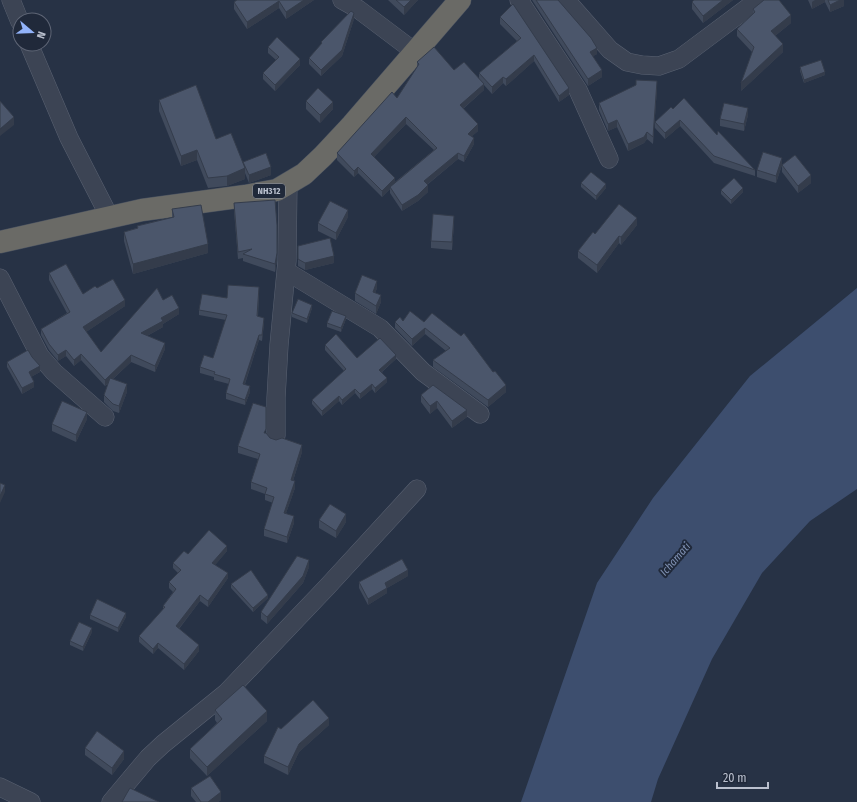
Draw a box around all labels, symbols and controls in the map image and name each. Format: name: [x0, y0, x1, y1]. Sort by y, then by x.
north arrow: [12, 12, 52, 52]
text: N: [34, 30, 48, 40]
road number: NH312: [253, 184, 285, 198]
water label: Ichamati: [657, 540, 693, 579]
scale bar: [717, 764, 768, 790]
text: 20 m: [723, 771, 747, 785]

